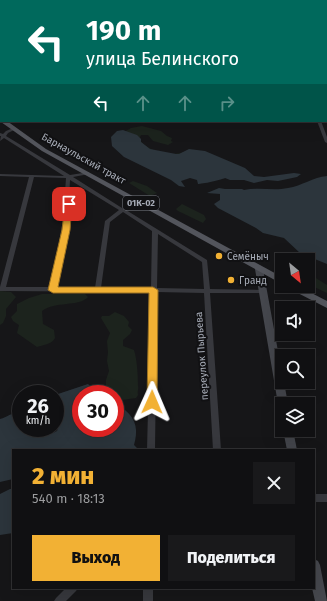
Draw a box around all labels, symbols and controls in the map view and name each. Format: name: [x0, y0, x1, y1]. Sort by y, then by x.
text: 190 m: [86, 14, 161, 47]
icon: left: [20, 16, 72, 68]
text: улица Белинского: [86, 48, 239, 70]
icon: left: [90, 92, 112, 114]
icon: ahead: [132, 92, 154, 114]
icon: ahead: [174, 92, 196, 114]
icon: right: [216, 92, 238, 114]
street label: Барнаульский тракт: [39, 131, 128, 187]
pin: [52, 187, 86, 221]
icon: arrive: [58, 193, 80, 215]
road number: 01К-02: [123, 196, 159, 210]
place label: Семёныч: [227, 250, 269, 263]
marker: Семёныч: [214, 251, 224, 261]
north arrow: [275, 253, 315, 293]
map controls: [275, 253, 315, 437]
marker: Гранд: [226, 275, 236, 285]
place label: Гранд: [239, 275, 267, 287]
button: sound: [275, 301, 315, 341]
street label: переулок Пырьева: [193, 311, 211, 401]
button: search: [275, 349, 315, 389]
position arrow: [131, 381, 173, 423]
speed limit sign: 30: [72, 385, 124, 437]
text: 26: [27, 394, 49, 418]
button: layers: [275, 397, 315, 437]
text: km/h: [26, 415, 50, 427]
text: 2 мин: [32, 462, 94, 490]
button: close: [253, 462, 295, 504]
text: 540 m · 18:13: [32, 491, 105, 506]
button: Выход: [32, 535, 160, 581]
button: Поделиться: [168, 535, 295, 581]

